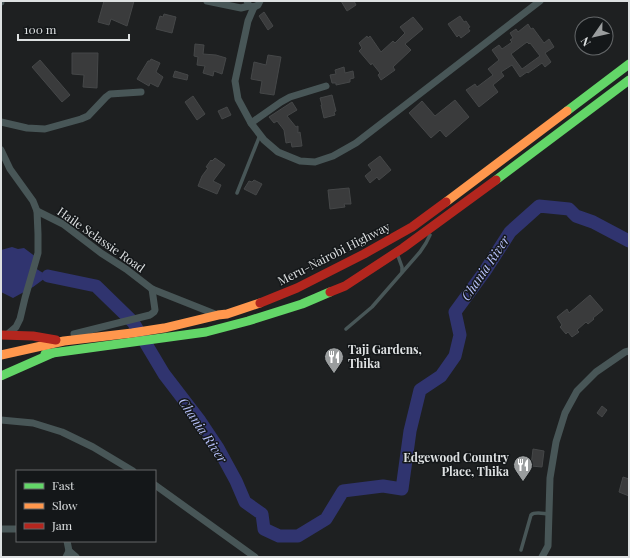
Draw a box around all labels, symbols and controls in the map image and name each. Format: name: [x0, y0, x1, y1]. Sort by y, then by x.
scale bar: [18, 16, 129, 42]
north arrow: [574, 16, 614, 56]
text: 100 m: [24, 21, 57, 37]
text: N: [577, 34, 594, 49]
street label: Haile Selassie Road: [55, 203, 149, 275]
street label: Meru-Nairobi Highway: [275, 218, 392, 288]
water label: Chania River: [457, 232, 513, 303]
place label: Taji Gardens, Thika: [348, 341, 422, 371]
restaurant icon: Taji Gardens, Thika: [323, 346, 345, 374]
water label: Chania River: [175, 394, 232, 466]
place label: Edgewood Country Place, Thika: [403, 449, 510, 479]
restaurant icon: Edgewood Country Place, Thika: [512, 454, 534, 482]
legend: [16, 470, 156, 542]
text: Fast: [52, 477, 75, 493]
text: Slow: [52, 497, 78, 513]
text: Jam: [51, 517, 73, 533]

